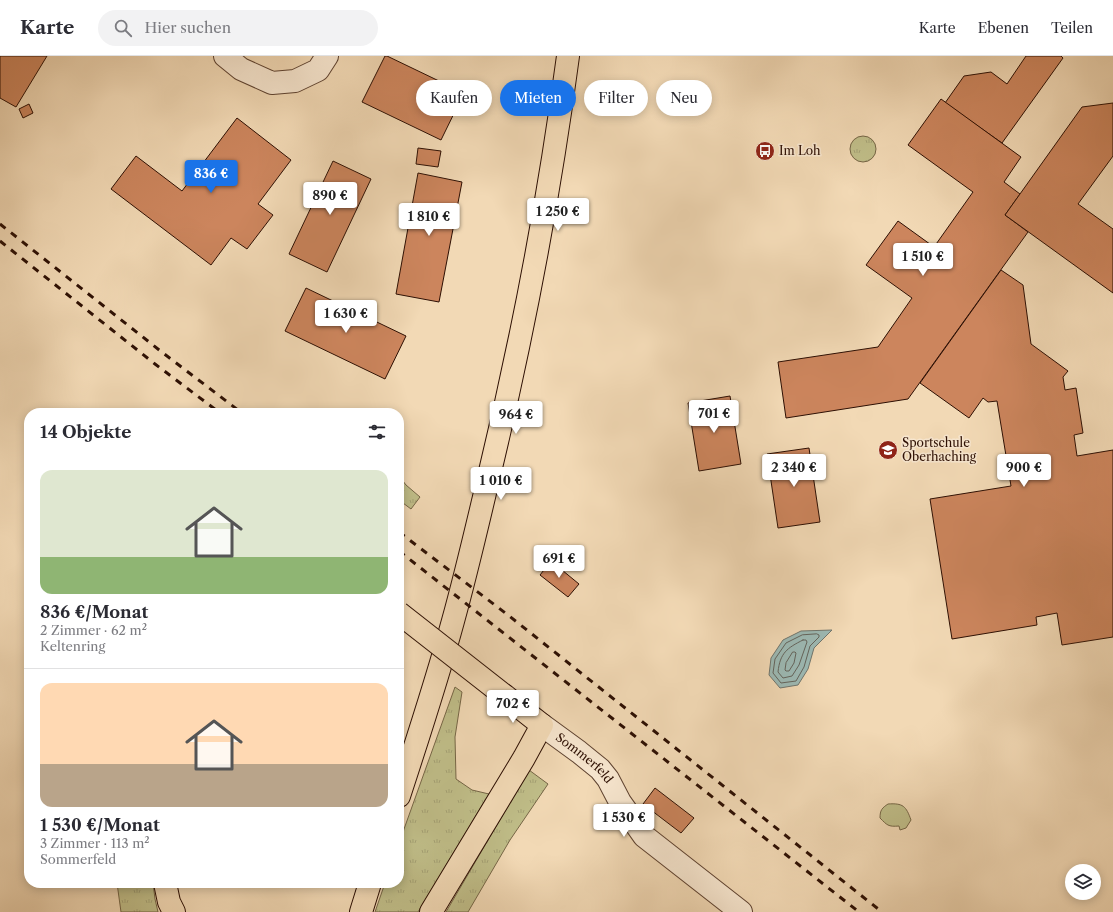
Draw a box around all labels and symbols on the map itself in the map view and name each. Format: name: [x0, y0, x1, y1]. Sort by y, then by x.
bus stop icon: Im Loh: [754, 140, 776, 162]
place label: Im Loh: [779, 143, 821, 158]
pin: 836 €: [183, 160, 239, 194]
pin: 890 €: [302, 182, 358, 216]
pin: 1 250 €: [521, 198, 595, 232]
pin: 1 810 €: [392, 203, 466, 237]
pin: 1 510 €: [886, 243, 960, 277]
pin: 1 630 €: [309, 300, 383, 334]
pin: 701 €: [686, 400, 742, 434]
pin: 964 €: [488, 401, 544, 435]
place label: Sportschule Oberhaching: [902, 435, 977, 464]
school or university icon: Sportschule Oberhaching: [877, 439, 899, 461]
pin: 2 340 €: [757, 454, 831, 488]
pin: 900 €: [996, 454, 1052, 488]
pin: 1 010 €: [464, 467, 538, 501]
pin: 691 €: [531, 545, 587, 579]
pin: 702 €: [485, 690, 541, 724]
street label: Sommerfeld: [553, 730, 617, 787]
pin: 1 530 €: [587, 804, 661, 838]

